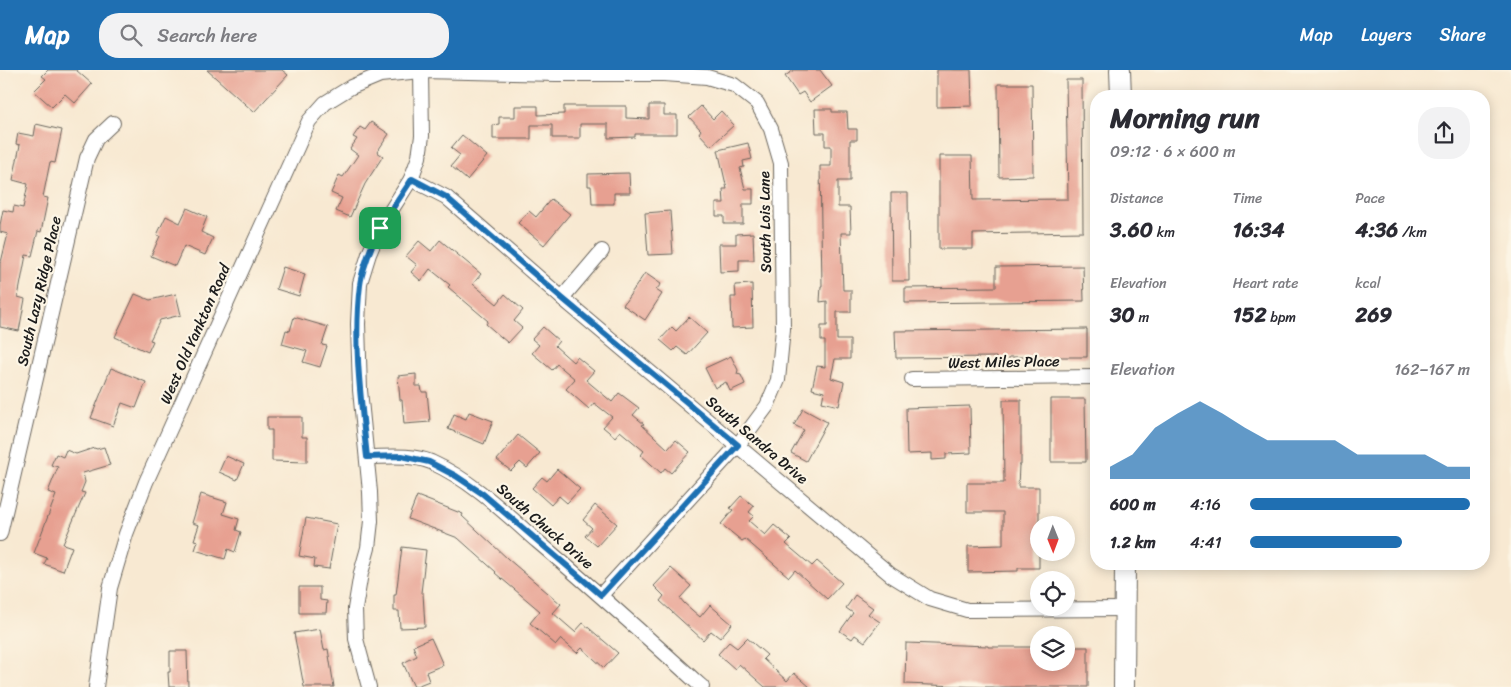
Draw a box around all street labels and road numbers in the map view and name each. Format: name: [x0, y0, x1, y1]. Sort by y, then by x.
street label: South Lois Lane: [751, 171, 779, 273]
street label: South Lazy Ridge Place: [9, 213, 69, 368]
street label: West Old Yankton Road: [152, 259, 238, 408]
street label: West Miles Place: [948, 348, 1060, 376]
street label: South Sandra Drive: [700, 389, 814, 491]
street label: South Chuck Drive: [490, 476, 600, 576]

